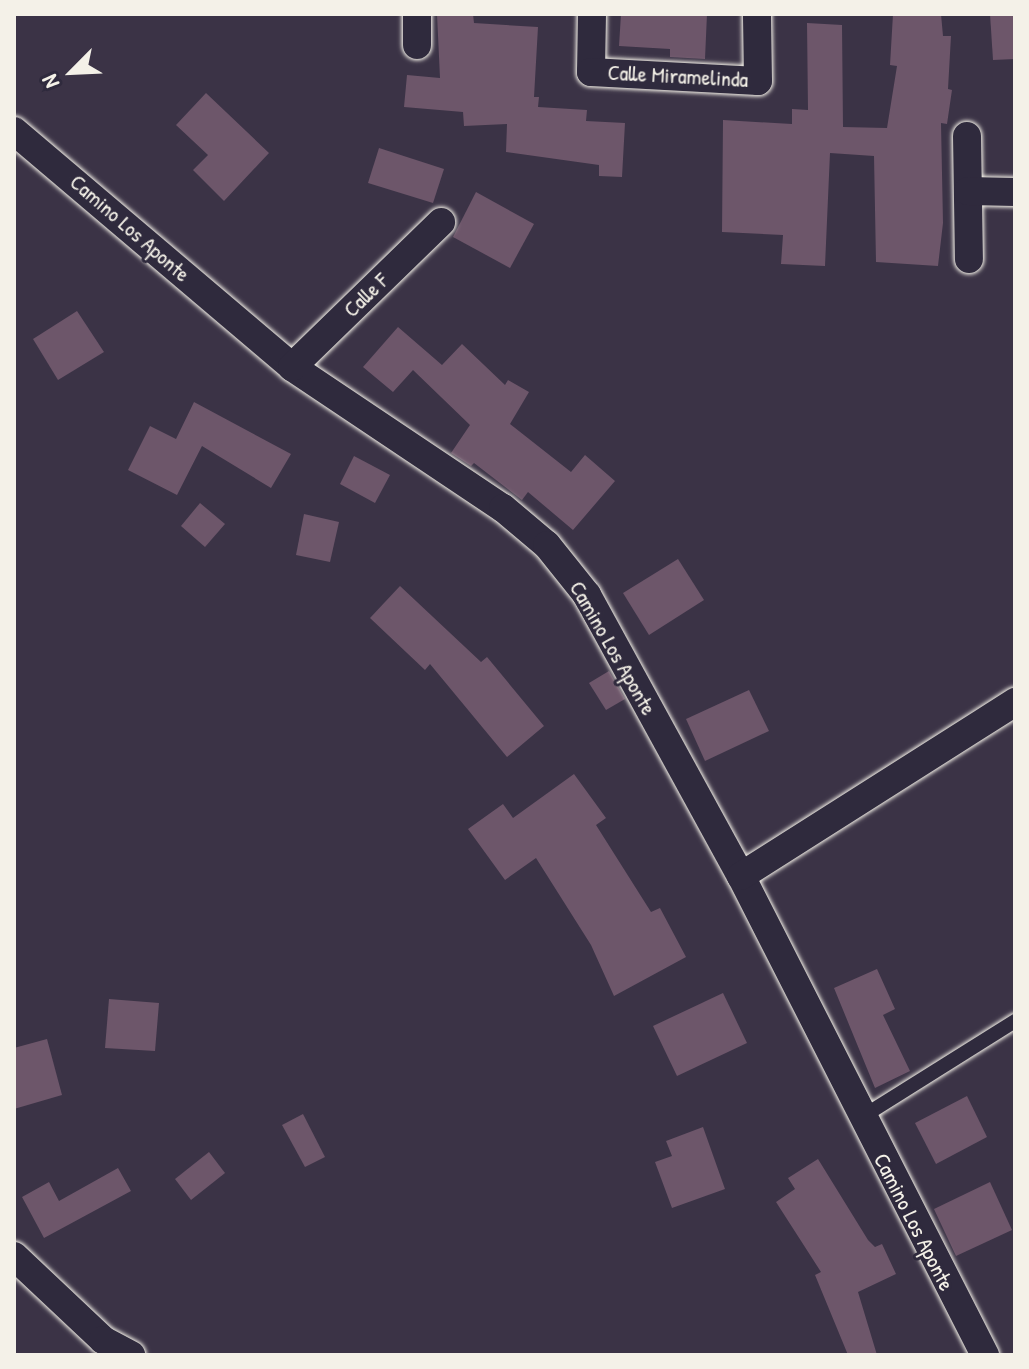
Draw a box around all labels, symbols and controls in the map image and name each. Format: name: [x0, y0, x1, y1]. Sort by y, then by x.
north arrow: [32, 32, 112, 112]
street label: Calle Miramelinda: [607, 59, 749, 93]
text: N: [34, 70, 66, 93]
street label: Camino Los Aponte: [65, 169, 195, 287]
street label: Calle F: [338, 267, 394, 323]
street label: Camino Los Aponte: [564, 576, 662, 720]
street label: Camino Los Aponte: [868, 1149, 960, 1295]

